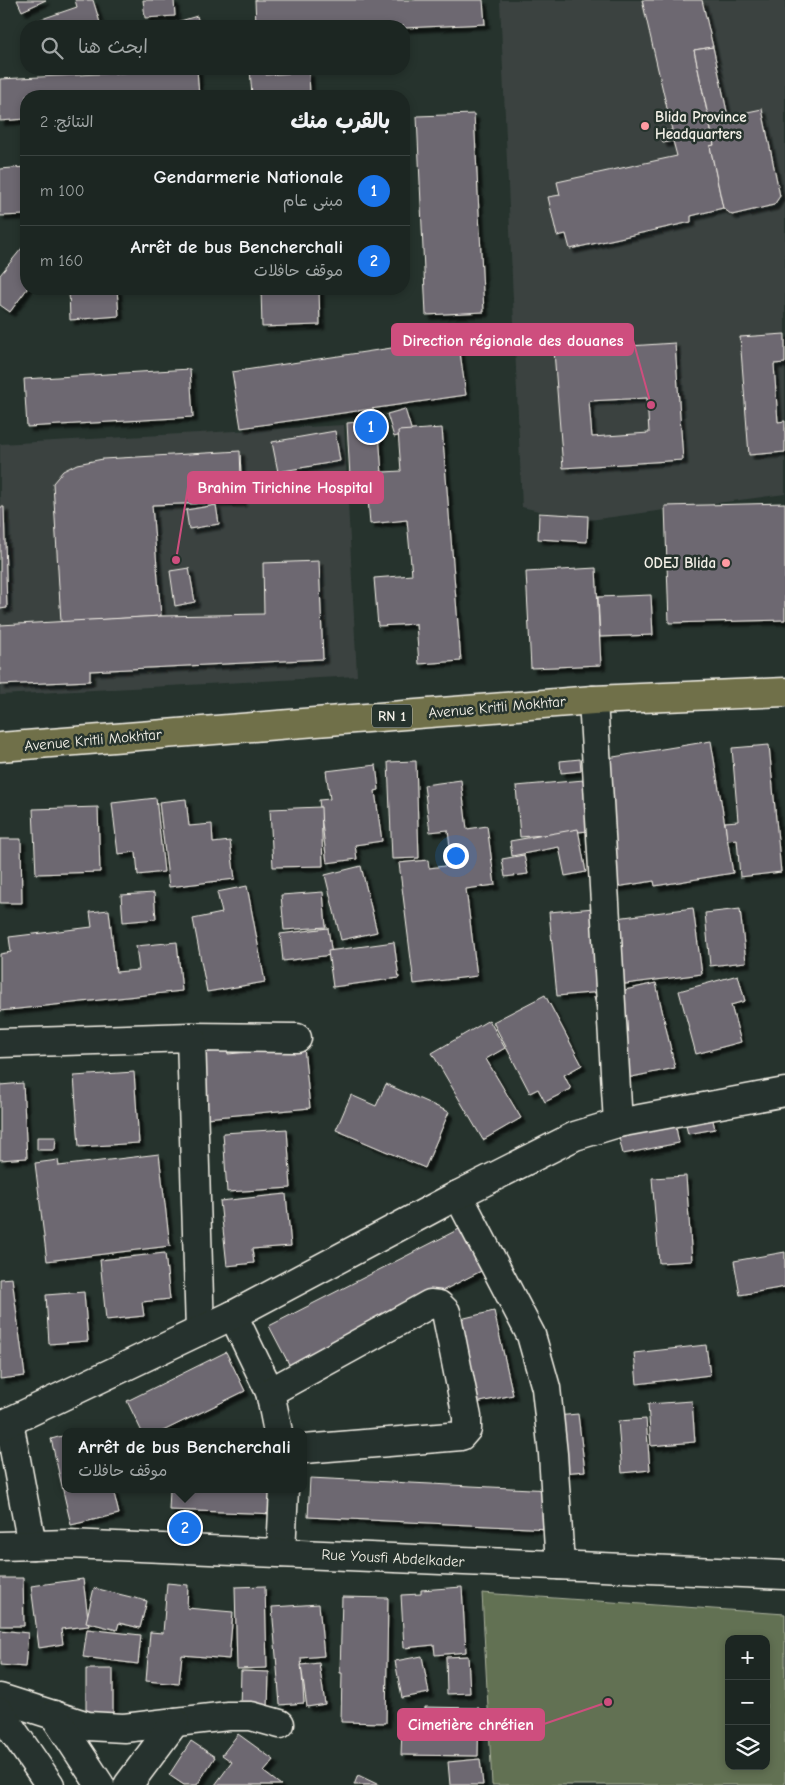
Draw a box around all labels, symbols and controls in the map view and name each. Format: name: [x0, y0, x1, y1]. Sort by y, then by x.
search box: [20, 20, 410, 75]
icon: search: [38, 34, 66, 62]
text: ابحث هنا: [78, 36, 148, 58]
place label: Blida Province Headquarters: [655, 108, 747, 143]
text: بالقرب منك: [290, 109, 390, 133]
text: النتائج: 2: [40, 113, 94, 131]
marker: Blida Province Headquarters: [639, 120, 651, 132]
text: Gendarmerie Nationale: [153, 166, 343, 188]
text: 100 m: [40, 182, 84, 200]
text: 1: [371, 182, 377, 200]
text: مبنى عام: [283, 192, 343, 210]
text: Arrêt de bus Bencherchali: [130, 236, 343, 258]
text: 160 m: [40, 252, 83, 270]
text: 2: [370, 252, 378, 270]
text: موقف حافلات: [254, 262, 343, 280]
callout: Direction régionale des douanes: [392, 324, 633, 355]
text: Direction régionale des douanes: [403, 332, 624, 350]
pin: 1: [355, 408, 387, 446]
callout: Brahim Tirichine Hospital: [188, 472, 383, 503]
text: Brahim Tirichine Hospital: [198, 479, 372, 497]
place label: ODEJ Blida: [644, 554, 716, 572]
marker: ODEJ Blida: [720, 557, 732, 569]
street label: Avenue Kritli Mokhtar: [428, 692, 566, 722]
road number: RN 1: [372, 704, 412, 728]
street label: Avenue Kritli Mokhtar: [24, 725, 162, 755]
your location: [443, 843, 469, 869]
popup: [62, 1428, 307, 1493]
text: Arrêt de bus Bencherchali: [78, 1436, 291, 1458]
text: موقف حافلات: [78, 1462, 167, 1480]
pin: 2: [169, 1509, 201, 1547]
street label: Rue Yousfi Abdelkader: [321, 1545, 465, 1571]
map controls: [725, 1635, 770, 1770]
button: +: [725, 1635, 770, 1680]
button: −: [725, 1680, 770, 1725]
callout: Cimetière chrétien: [398, 1709, 544, 1740]
text: Cimetière chrétien: [408, 1716, 534, 1734]
button: layers: [725, 1725, 770, 1770]

